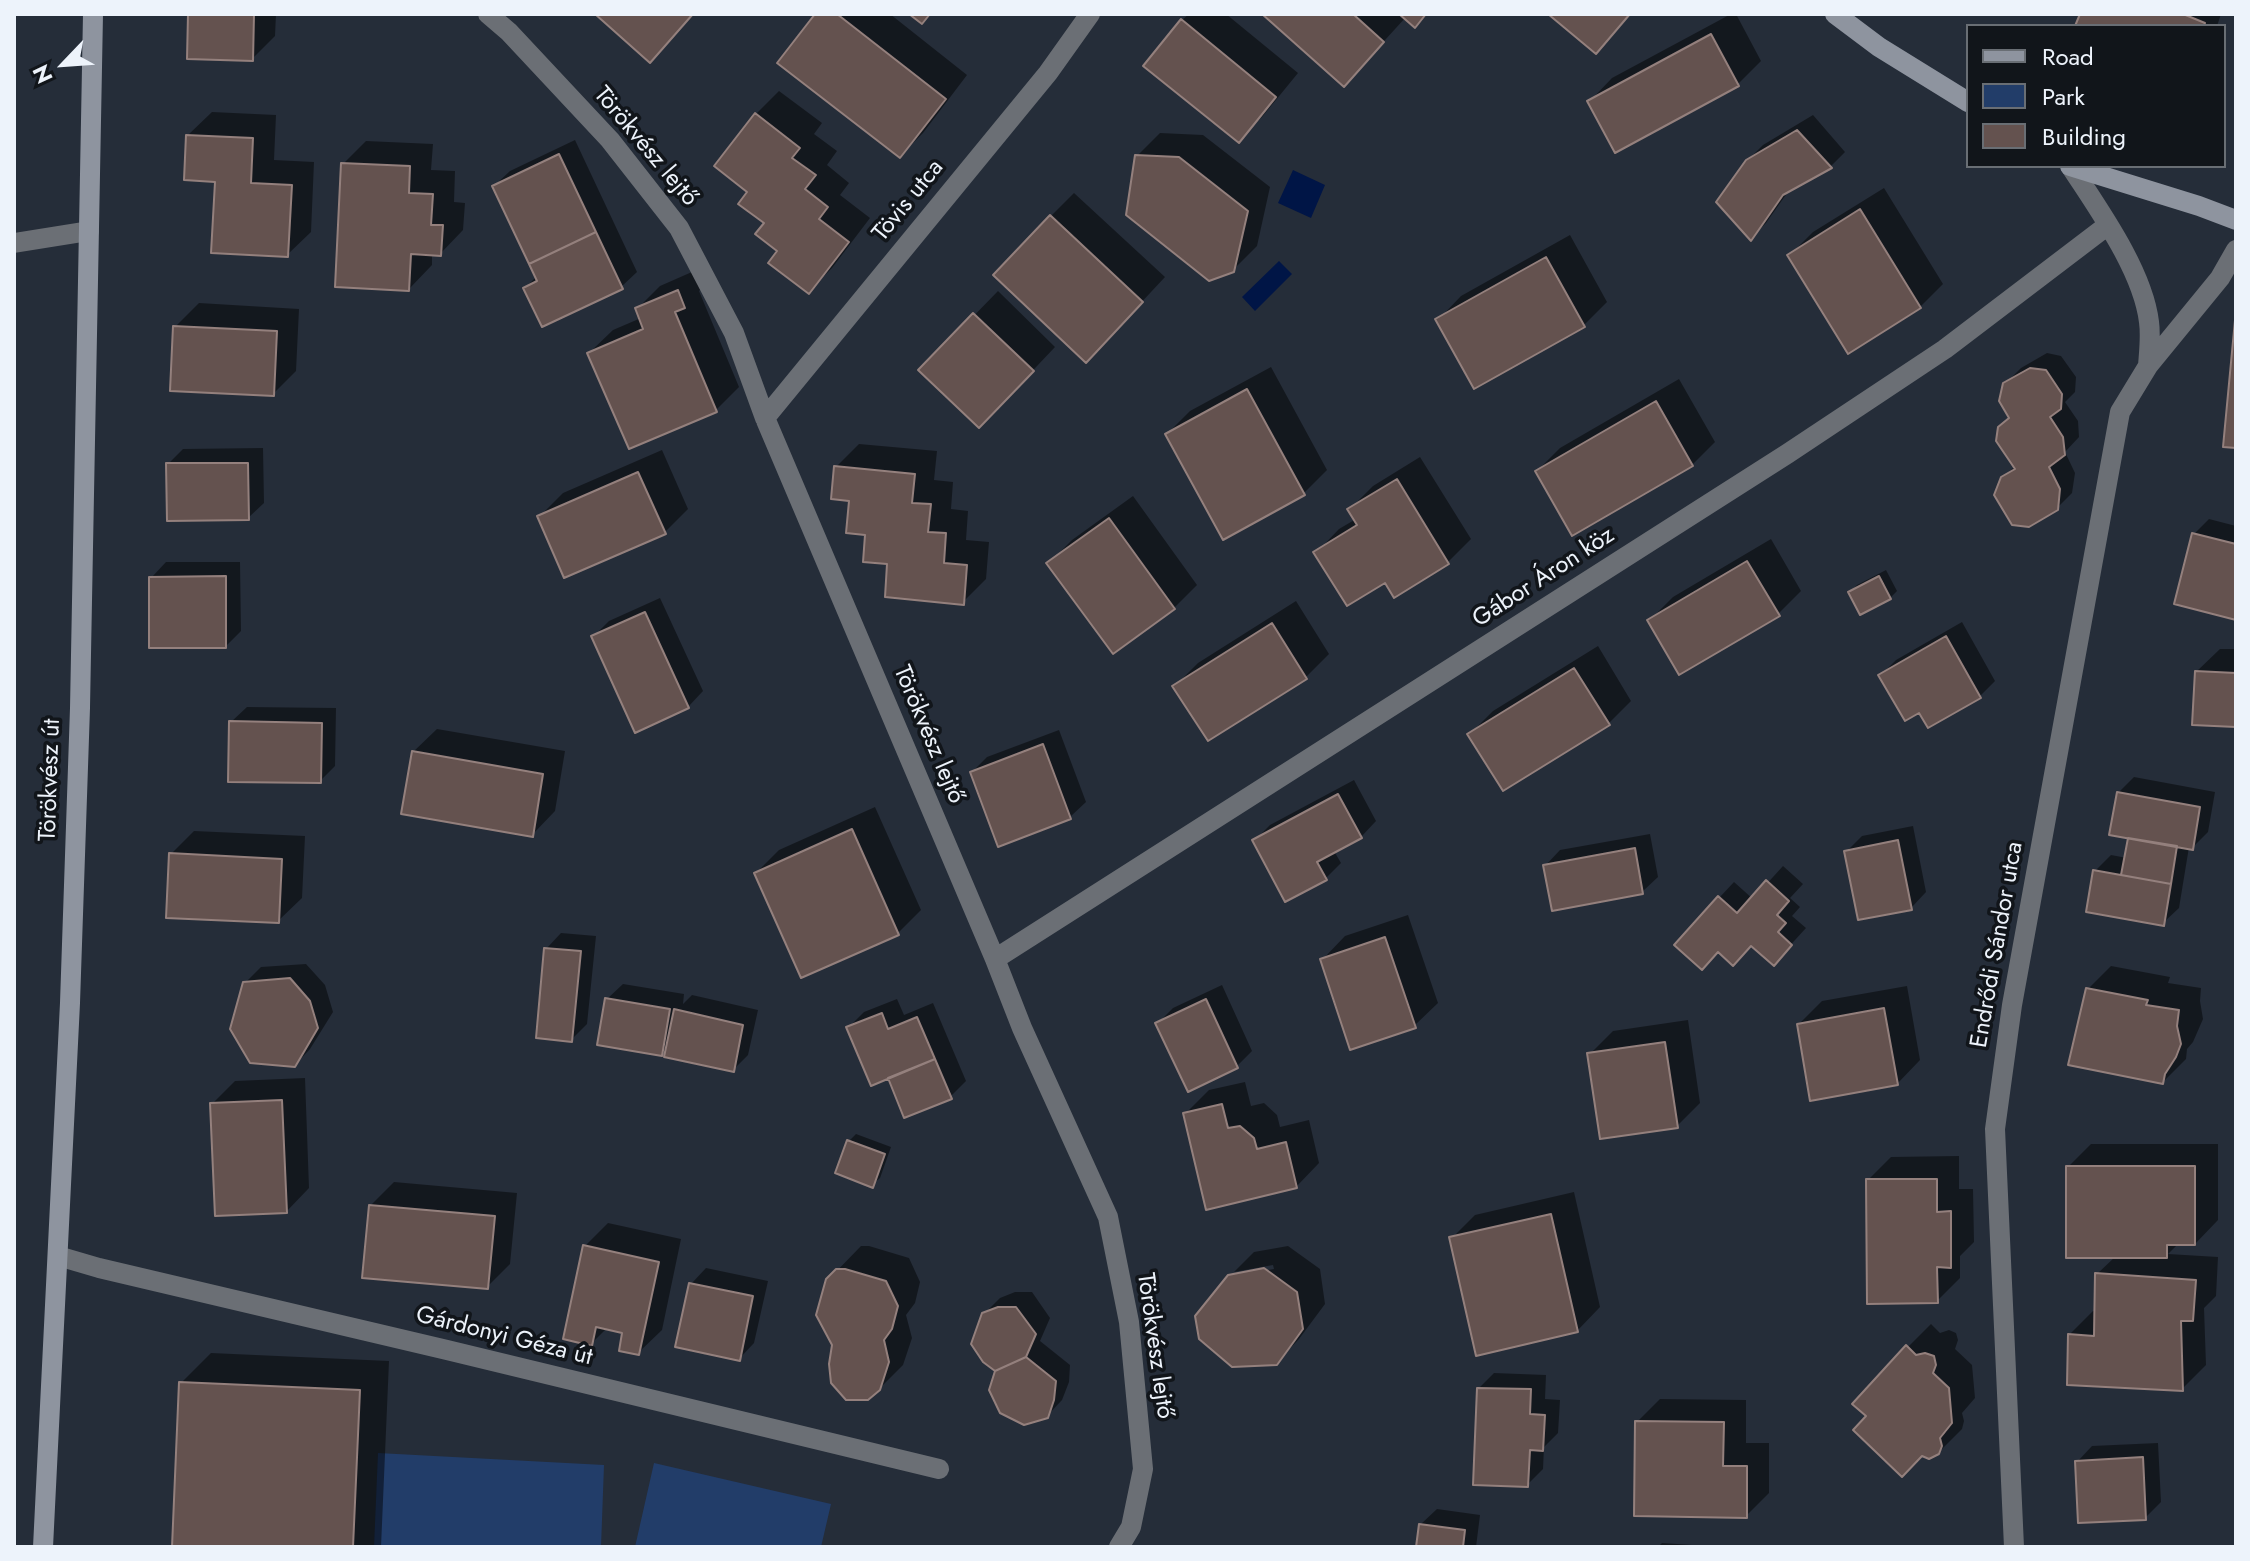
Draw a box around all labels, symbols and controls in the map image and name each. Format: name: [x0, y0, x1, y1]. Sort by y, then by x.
north arrow: [24, 24, 104, 104]
legend: [1966, 24, 2226, 168]
text: Road: [2042, 39, 2094, 74]
text: N: [24, 59, 60, 89]
text: Park: [2042, 79, 2085, 114]
street label: Törökvész lejtő: [587, 81, 703, 213]
text: Building: [2042, 119, 2126, 154]
street label: Tövis utca: [867, 154, 951, 248]
street label: Gábor Áron köz: [1468, 522, 1620, 634]
street label: Törökvész lejtő: [886, 662, 970, 808]
street label: Törökvész út: [34, 718, 68, 842]
street label: Endrődi Sándor utca: [1966, 840, 2030, 1050]
street label: Törökvész lejtő: [1130, 1271, 1178, 1421]
street label: Gárdonyi Géza út: [413, 1301, 595, 1373]

